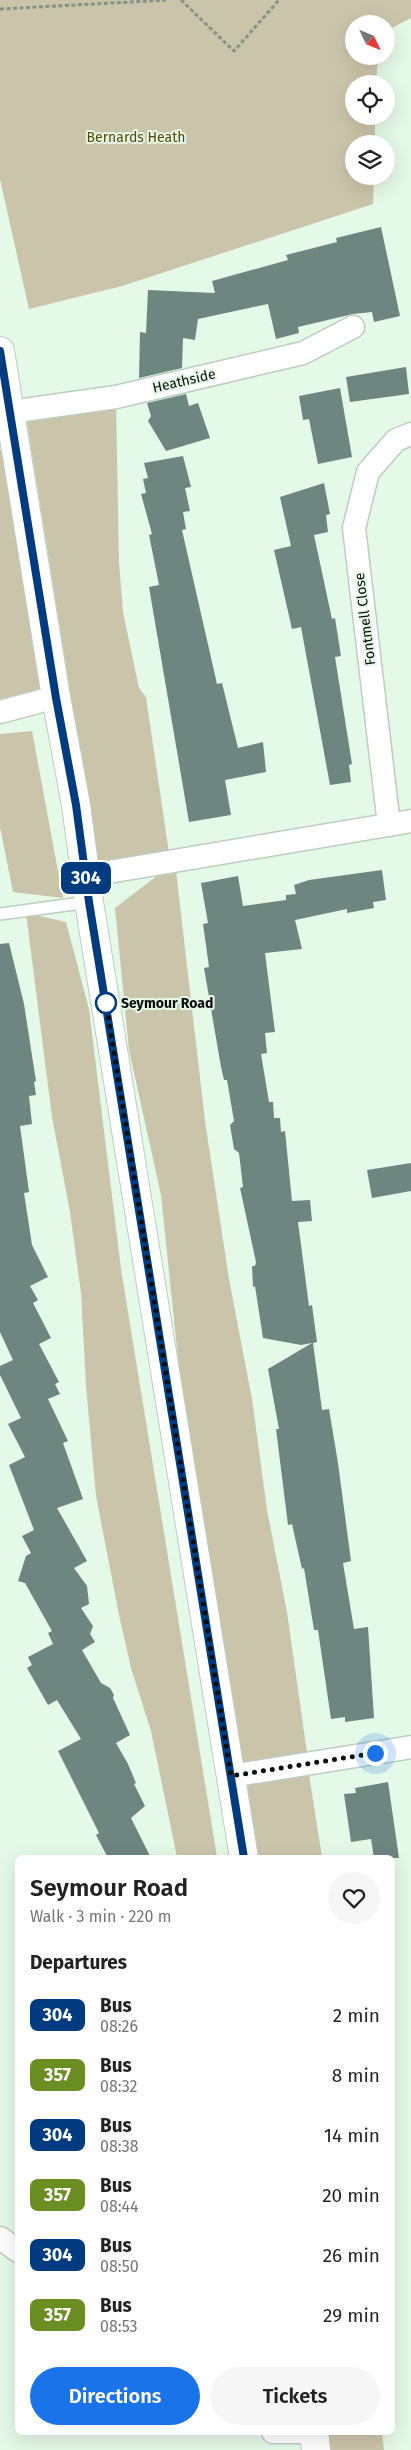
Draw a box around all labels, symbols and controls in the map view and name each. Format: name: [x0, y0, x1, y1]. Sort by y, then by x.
north arrow: [345, 15, 395, 65]
map controls: [345, 15, 395, 185]
button: locate: [345, 75, 395, 125]
park label: Bernards Heath: [87, 129, 185, 146]
button: layers: [345, 135, 395, 185]
street label: Heathside: [151, 365, 217, 397]
street label: Fontmell Close: [351, 572, 379, 666]
line badge: 304: [57, 862, 115, 894]
text: 304: [71, 867, 101, 889]
marker: Seymour Road: [95, 992, 117, 1014]
place label: Seymour Road: [121, 995, 213, 1012]
your location: [363, 1741, 388, 1766]
button: heart: [328, 1872, 380, 1924]
text: Seymour Road: [30, 1874, 188, 1902]
text: Walk · 3 min · 220 m: [30, 1907, 171, 1926]
text: Departures: [30, 1951, 127, 1974]
text: Bus: [100, 1994, 132, 2017]
text: 304: [42, 2004, 73, 2026]
text: 2 min: [333, 2004, 380, 2027]
text: 08:26: [100, 2017, 138, 2036]
text: Bus: [100, 2054, 132, 2077]
text: 357: [44, 2064, 71, 2086]
text: 8 min: [332, 2064, 380, 2087]
text: 08:32: [100, 2077, 137, 2096]
text: Bus: [100, 2114, 132, 2137]
text: 304: [42, 2124, 73, 2146]
text: 14 min: [324, 2124, 380, 2147]
text: 08:38: [100, 2137, 139, 2156]
text: Bus: [100, 2174, 132, 2197]
text: 357: [44, 2184, 71, 2206]
text: 20 min: [322, 2184, 380, 2207]
text: 08:44: [100, 2197, 139, 2216]
text: Bus: [100, 2234, 132, 2257]
text: 304: [42, 2244, 73, 2266]
text: 26 min: [323, 2244, 380, 2267]
text: 08:50: [100, 2257, 139, 2276]
text: Bus: [100, 2294, 132, 2317]
text: 357: [44, 2304, 71, 2326]
text: 29 min: [323, 2304, 380, 2327]
text: 08:53: [100, 2317, 138, 2336]
button: Directions: [30, 2367, 200, 2425]
button: Tickets: [210, 2367, 380, 2425]

